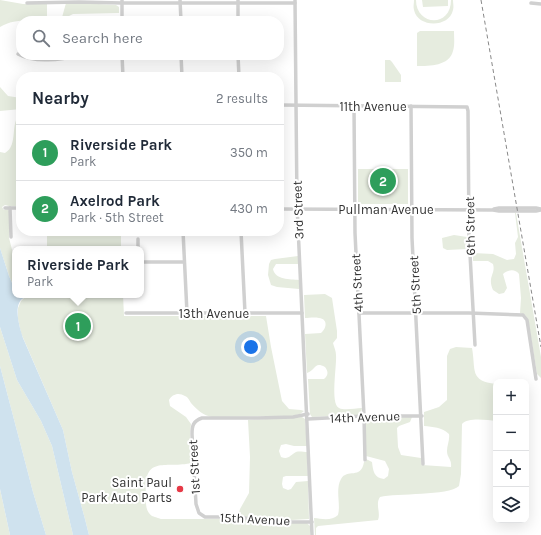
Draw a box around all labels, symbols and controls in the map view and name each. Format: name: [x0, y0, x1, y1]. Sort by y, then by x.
search box: [16, 16, 284, 60]
icon: search: [30, 27, 52, 49]
text: Search here: [62, 29, 143, 47]
text: Nearby: [32, 88, 89, 108]
text: 2 results: [216, 91, 268, 106]
street label: 11th Avenue: [339, 99, 407, 114]
text: Riverside Park: [70, 136, 172, 154]
text: 1: [43, 145, 47, 160]
text: 350 m: [230, 145, 268, 160]
text: Park: [70, 154, 96, 169]
pin: 2: [370, 166, 396, 196]
street label: 3rd Street: [289, 180, 307, 240]
text: Axelrod Park: [70, 192, 160, 210]
street label: 6th Street: [462, 196, 478, 256]
text: 2: [41, 201, 49, 216]
text: 430 m: [230, 201, 268, 216]
street label: Pullman Avenue: [338, 202, 434, 217]
text: Park · 5th Street: [70, 210, 164, 225]
popup: [12, 246, 144, 298]
street label: 4th Street: [348, 253, 366, 313]
street label: 5th Street: [406, 255, 424, 315]
text: Riverside Park: [27, 256, 129, 274]
text: Park: [27, 274, 53, 289]
street label: 13th Avenue: [179, 306, 250, 321]
pin: 1: [65, 311, 91, 341]
your location: [241, 337, 261, 357]
map controls: [493, 379, 529, 523]
button: +: [493, 379, 529, 415]
street label: 14th Avenue: [330, 408, 401, 426]
button: −: [493, 415, 529, 451]
street label: 1st Street: [185, 439, 203, 495]
button: locate: [493, 451, 529, 487]
place label: Saint Paul Park Auto Parts: [81, 475, 172, 505]
marker: Saint Paul Park Auto Parts: [175, 484, 185, 494]
button: layers: [493, 487, 529, 523]
street label: 15th Avenue: [220, 510, 291, 528]

